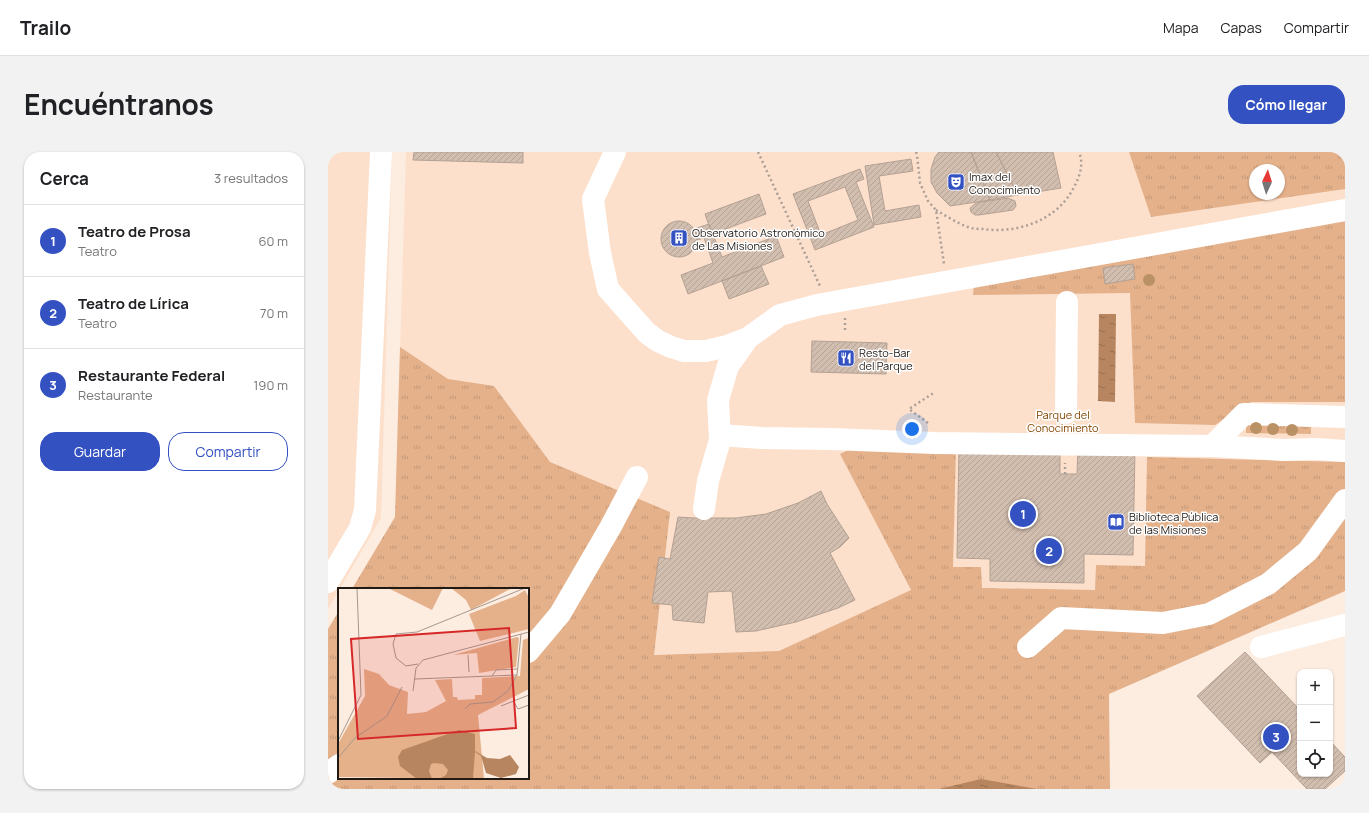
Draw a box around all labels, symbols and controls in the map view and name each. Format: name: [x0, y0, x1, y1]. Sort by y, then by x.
text: Trailo: [20, 15, 71, 41]
text: Mapa: [1163, 18, 1199, 37]
text: Capas: [1221, 18, 1262, 37]
text: Compartir: [1284, 18, 1349, 37]
text: Encuéntranos: [24, 85, 214, 123]
button: Cómo llegar: [1228, 85, 1345, 124]
north arrow: [1249, 164, 1285, 200]
text: Cerca: [40, 167, 89, 190]
text: 3 resultados: [214, 169, 288, 187]
place label: Imax del Conocimiento: [969, 169, 1041, 197]
theatre icon: Imax del Conocimiento: [946, 172, 966, 192]
text: Teatro de Prosa: [78, 221, 191, 242]
place label: Observatorio Astronómico de Las Misiones: [692, 225, 825, 253]
building icon: Observatorio Astronómico de Las Misiones: [669, 228, 689, 248]
text: 1: [50, 232, 56, 250]
text: 60 m: [258, 232, 288, 250]
text: Teatro: [78, 242, 117, 260]
text: Teatro de Lírica: [78, 293, 189, 314]
text: 2: [49, 304, 57, 322]
text: 70 m: [260, 304, 288, 322]
text: Teatro: [78, 314, 117, 332]
place label: Resto-Bar del Parque: [859, 345, 913, 373]
restaurant icon: Resto-Bar del Parque: [836, 348, 856, 368]
text: Restaurante Federal: [78, 365, 225, 386]
text: 3: [49, 376, 57, 394]
text: 190 m: [253, 376, 288, 394]
text: Restaurante: [78, 386, 153, 404]
park label: Parque del Conocimiento: [1027, 407, 1099, 435]
your location: [902, 419, 922, 439]
button: Guardar: [40, 432, 160, 471]
button: Compartir: [168, 432, 288, 471]
pin: 1: [1010, 499, 1036, 529]
place label: Biblioteca Pública de las Misiones: [1129, 509, 1218, 537]
library icon: Biblioteca Pública de las Misiones: [1106, 512, 1126, 532]
pin: 2: [1036, 536, 1062, 566]
inset map: [338, 588, 529, 779]
map controls: [1297, 669, 1333, 777]
button: +: [1297, 669, 1333, 705]
button: −: [1297, 705, 1333, 741]
pin: 3: [1263, 722, 1289, 752]
button: locate: [1297, 741, 1333, 777]

